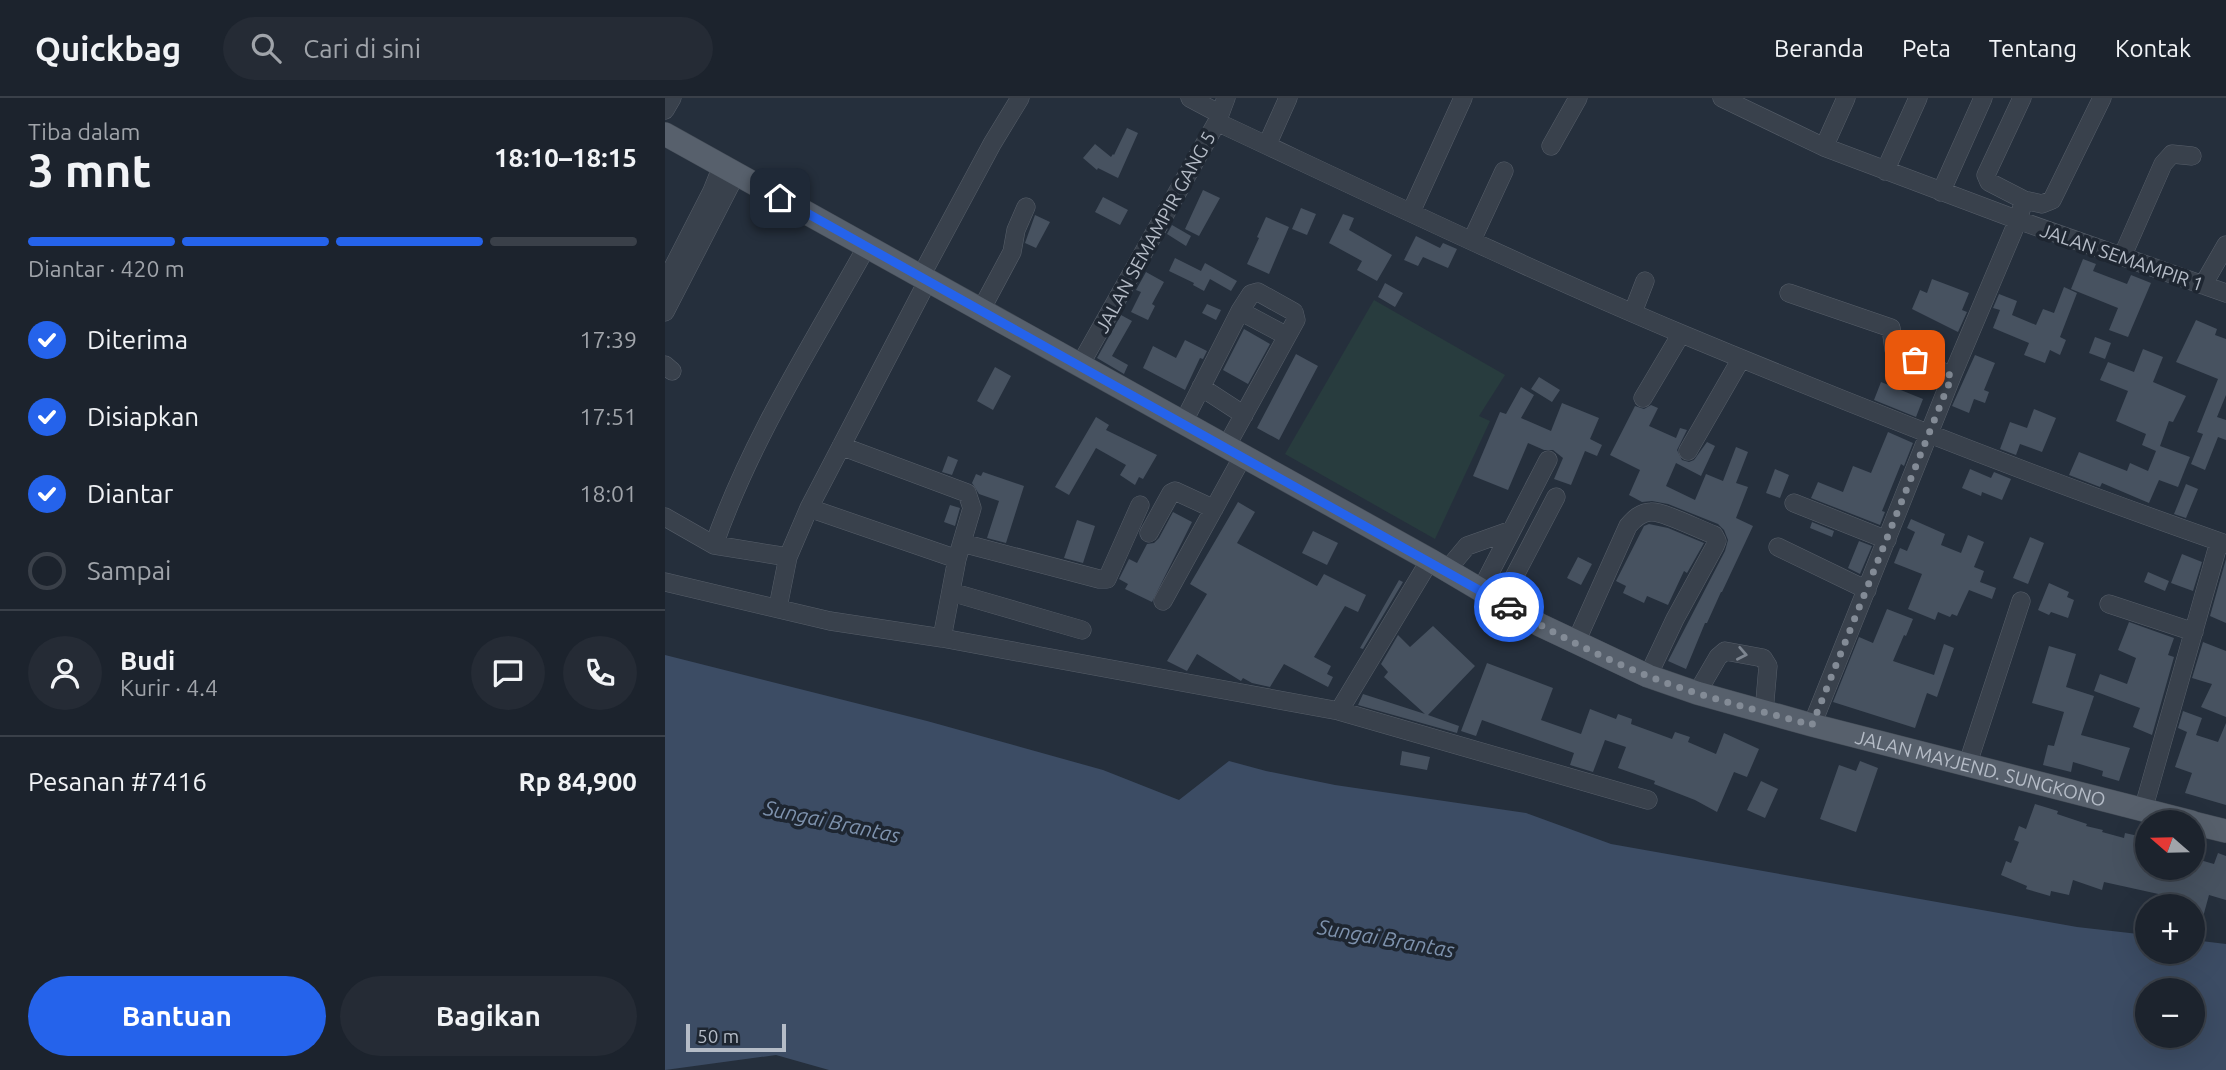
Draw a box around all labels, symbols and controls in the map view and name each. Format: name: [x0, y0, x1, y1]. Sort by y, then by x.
search box: [223, 17, 713, 80]
icon: search: [247, 29, 285, 67]
text: Quickbag: [35, 30, 181, 67]
text: Cari di sini: [303, 34, 421, 63]
text: Beranda: [1774, 35, 1864, 62]
text: Peta: [1902, 35, 1951, 62]
text: Tentang: [1989, 35, 2077, 62]
text: Kontak: [2115, 35, 2191, 62]
text: Tiba dalam: [28, 119, 140, 144]
street label: JALAN SEMAMPIR GANG 5: [1090, 128, 1220, 336]
text: 18:10–18:15: [494, 143, 637, 172]
text: 3 mnt: [28, 144, 151, 196]
pin: [750, 168, 810, 228]
icon: home: [761, 179, 799, 217]
street label: JALAN SEMAMPIR 1: [2037, 219, 2207, 295]
text: Diantar · 420 m: [28, 256, 185, 281]
icon: check: [28, 321, 66, 359]
text: Diterima: [87, 325, 188, 354]
text: 17:39: [579, 327, 637, 352]
pin: [1885, 330, 1945, 390]
icon: bag: [1896, 341, 1934, 379]
icon: check: [28, 398, 66, 436]
text: Disiapkan: [87, 402, 199, 431]
text: 17:51: [579, 404, 637, 429]
icon: check: [28, 475, 66, 513]
text: Diantar: [87, 479, 173, 508]
text: 18:01: [579, 481, 637, 506]
text: Sampai: [87, 556, 171, 585]
courier: [1474, 572, 1544, 642]
icon: car: [1490, 588, 1528, 626]
button: person: [28, 636, 102, 710]
button: chat: [471, 636, 545, 710]
button: phone: [563, 636, 637, 710]
text: Budi: [120, 646, 175, 675]
one-way arrow: [1736, 646, 1748, 661]
text: Kurir · 4.4: [120, 675, 218, 700]
street label: JALAN MAYJEND. SUNGKONO: [1853, 726, 2108, 811]
text: Pesanan #7416: [28, 767, 207, 796]
text: Rp 84,900: [518, 767, 637, 796]
water label: Sungai Brantas: [761, 795, 903, 847]
north arrow: [2135, 810, 2205, 880]
map controls: [2135, 810, 2205, 1048]
button: +: [2135, 894, 2205, 964]
water label: Sungai Brantas: [1315, 914, 1457, 962]
button: Bantuan: [28, 976, 326, 1056]
button: Bagikan: [340, 976, 637, 1056]
button: −: [2135, 978, 2205, 1048]
scale bar: [686, 1021, 786, 1053]
text: 50 m: [697, 1025, 739, 1047]

